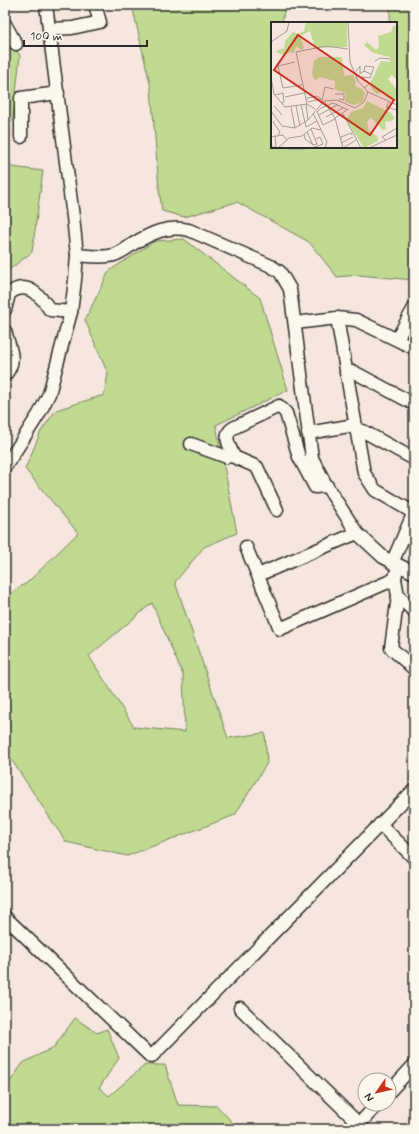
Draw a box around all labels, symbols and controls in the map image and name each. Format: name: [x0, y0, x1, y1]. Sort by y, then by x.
scale bar: [24, 22, 147, 48]
inset map: [271, 22, 397, 148]
text: 100 m: [30, 29, 62, 45]
north arrow: [357, 1072, 397, 1112]
text: N: [362, 1090, 377, 1104]

